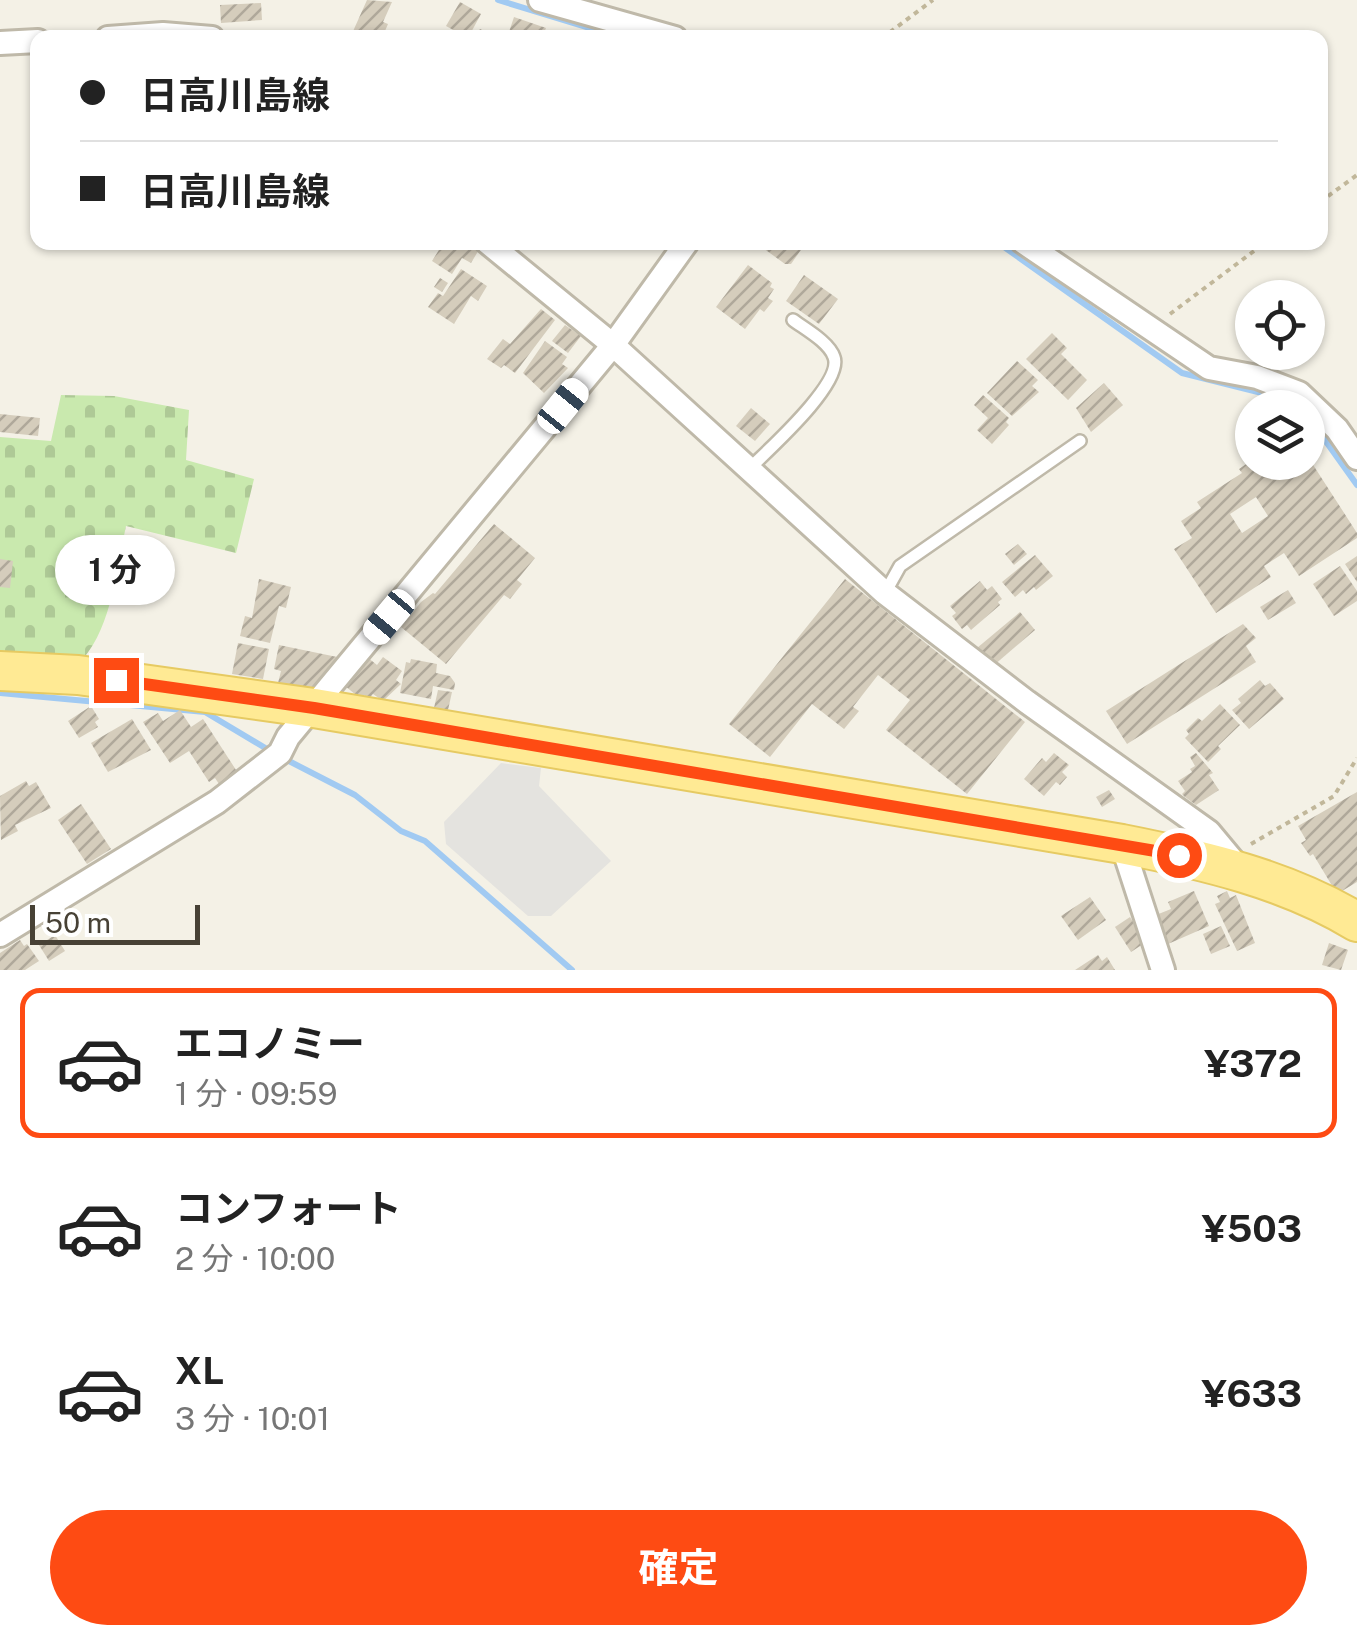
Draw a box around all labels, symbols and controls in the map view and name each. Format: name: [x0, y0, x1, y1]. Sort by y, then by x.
text: 日高川島線: [140, 73, 330, 118]
text: 日高川島線: [140, 169, 330, 214]
map controls: [1235, 280, 1325, 480]
button: locate: [1235, 280, 1325, 370]
car: [532, 373, 594, 439]
button: layers: [1235, 390, 1325, 480]
callout: 1 分: [56, 535, 176, 605]
text: 1 分: [89, 551, 141, 588]
car: [358, 584, 420, 650]
route end: [94, 658, 139, 703]
route start: [1157, 833, 1202, 878]
scale bar: [30, 900, 200, 944]
text: 50 m: [45, 906, 111, 939]
icon: car: [55, 1018, 145, 1108]
text: エコノミー: [175, 1021, 365, 1066]
text: ¥372: [1204, 1041, 1302, 1086]
text: 1 分 · 09:59: [175, 1075, 338, 1112]
icon: car: [55, 1183, 145, 1273]
text: コンフォート: [175, 1186, 402, 1231]
text: ¥503: [1202, 1206, 1302, 1251]
text: 2 分 · 10:00: [175, 1240, 335, 1277]
icon: car: [55, 1348, 145, 1438]
text: XL: [175, 1348, 224, 1393]
text: ¥633: [1202, 1371, 1302, 1416]
text: 3 分 · 10:01: [175, 1400, 330, 1437]
button: 確定: [50, 1510, 1307, 1625]

